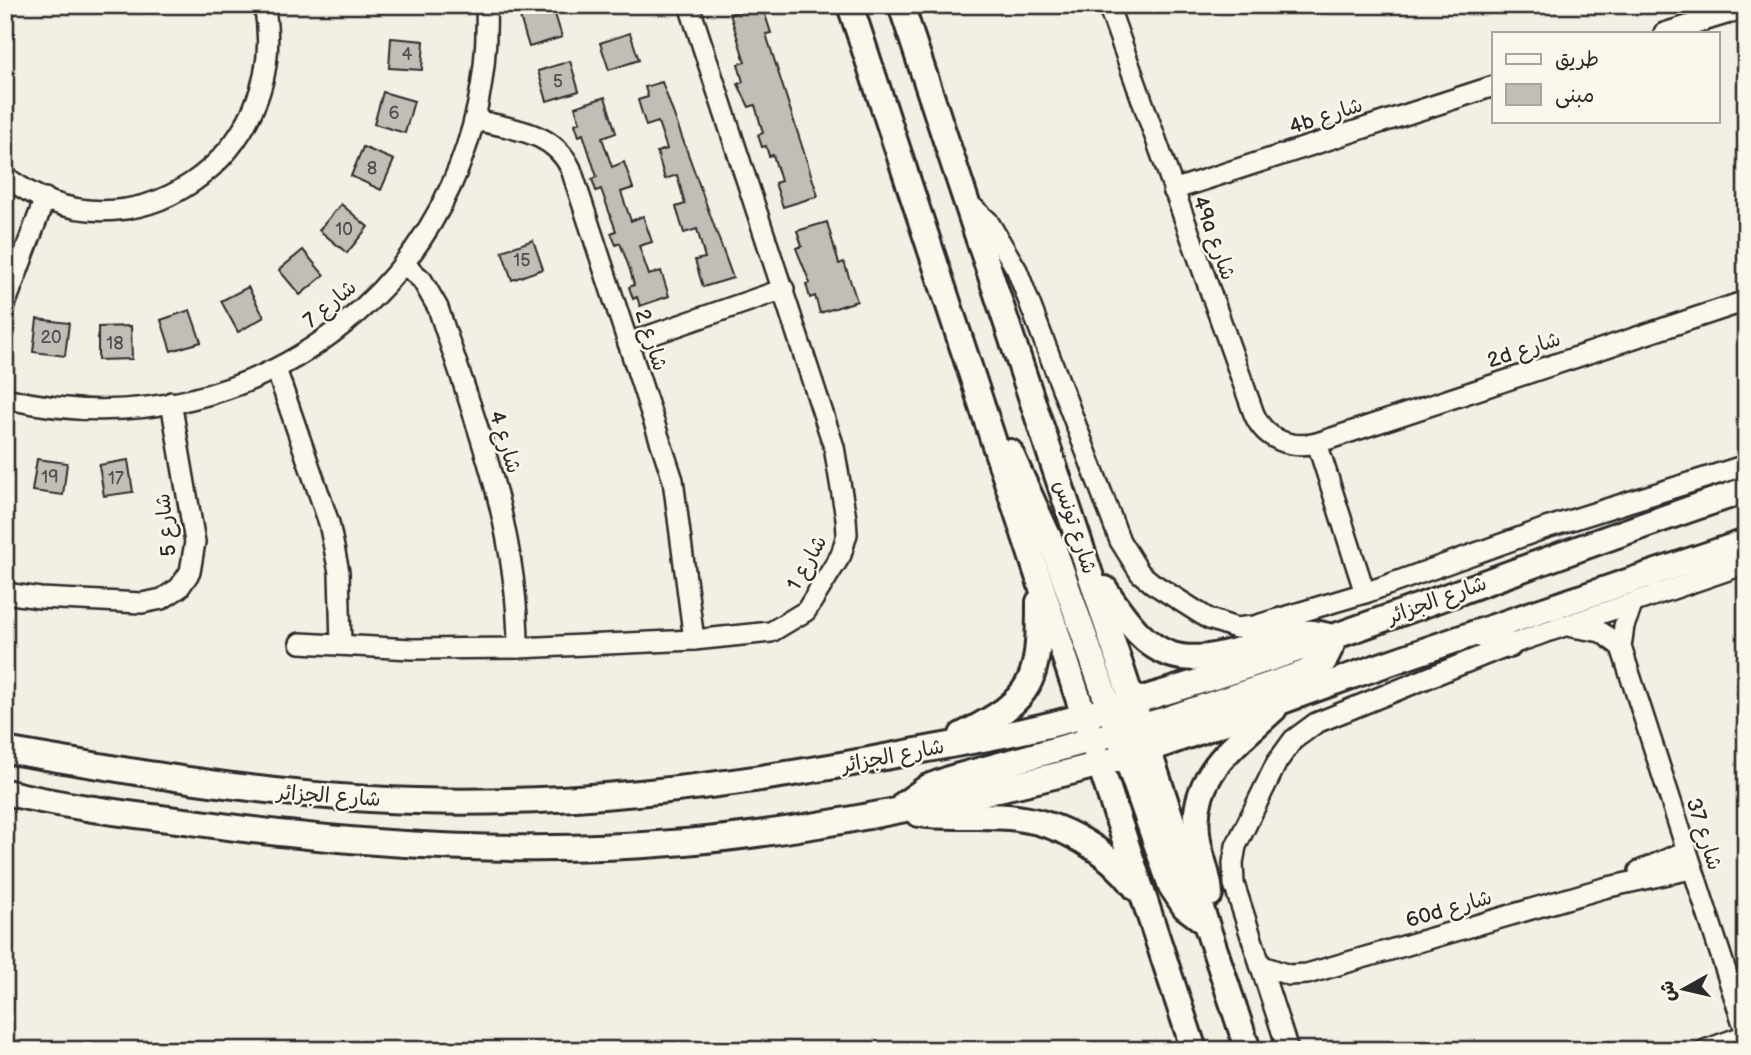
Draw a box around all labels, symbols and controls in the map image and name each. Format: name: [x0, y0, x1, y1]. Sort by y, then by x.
legend: [1492, 32, 1720, 122]
house number: 4: [402, 44, 413, 65]
text: طريق: [1555, 47, 1599, 72]
house number: 5: [553, 71, 563, 92]
text: مبنى: [1555, 83, 1594, 109]
street label: 4b شارع: [1286, 92, 1367, 141]
house number: 6: [389, 103, 400, 124]
house number: 8: [367, 158, 377, 179]
street label: 49a شارع: [1185, 192, 1241, 284]
house number: 10: [335, 219, 353, 240]
house number: 15: [513, 250, 531, 271]
street label: شارع 7: [298, 275, 363, 335]
street label: شارع 2: [627, 306, 673, 375]
street label: 2d شارع: [1484, 326, 1564, 375]
house number: 20: [40, 327, 62, 348]
house number: 18: [106, 333, 124, 354]
street label: شارع 4: [482, 408, 526, 477]
house number: 19: [41, 467, 59, 488]
house number: 17: [108, 468, 124, 489]
street label: شارع تونس: [1046, 477, 1102, 578]
street label: شارع 5: [150, 492, 184, 558]
street label: شارع 1: [782, 531, 834, 596]
street label: شارع الجزائر: [1382, 571, 1491, 632]
street label: شارع الجزائر: [838, 734, 947, 781]
street label: شارع الجزائر: [274, 780, 382, 814]
street label: شارع 37: [1679, 795, 1727, 874]
street label: 60d شارع: [1403, 885, 1495, 935]
north arrow: [1650, 954, 1720, 1024]
text: ش: [1656, 979, 1681, 1003]

